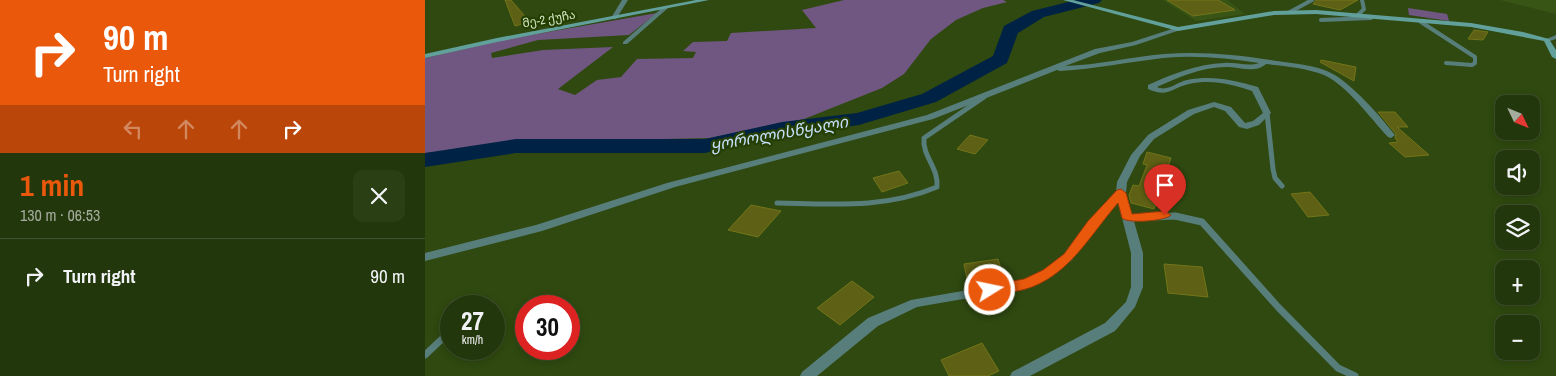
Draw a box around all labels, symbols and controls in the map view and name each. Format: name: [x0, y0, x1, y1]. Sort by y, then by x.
street label: მე-2 ქუჩა: [521, 6, 577, 32]
text: 90 m: [103, 14, 168, 61]
icon: right: [20, 20, 85, 85]
text: Turn right: [103, 59, 180, 89]
north arrow: [1495, 95, 1540, 140]
map controls: [1495, 95, 1540, 360]
water label: ყოროლისწყალი: [709, 110, 850, 156]
icon: left: [119, 115, 147, 143]
icon: ahead: [172, 115, 200, 143]
icon: ahead: [225, 115, 253, 143]
icon: right: [278, 115, 306, 143]
button: sound: [1495, 150, 1540, 195]
pin: [1144, 164, 1186, 215]
text: 1 min: [20, 165, 84, 205]
button: close: [353, 170, 405, 222]
icon: arrive: [1151, 171, 1179, 199]
text: 130 m · 06:53: [20, 204, 100, 226]
button: layers: [1495, 205, 1540, 250]
button: +: [1495, 260, 1540, 305]
icon: right: [20, 262, 48, 290]
text: Turn right: [63, 263, 135, 289]
text: 90 m: [370, 263, 405, 289]
position arrow: [963, 263, 1015, 315]
speed limit sign: 30: [515, 295, 580, 360]
text: 27: [461, 304, 484, 338]
button: −: [1495, 315, 1540, 360]
text: km/h: [462, 332, 483, 348]

